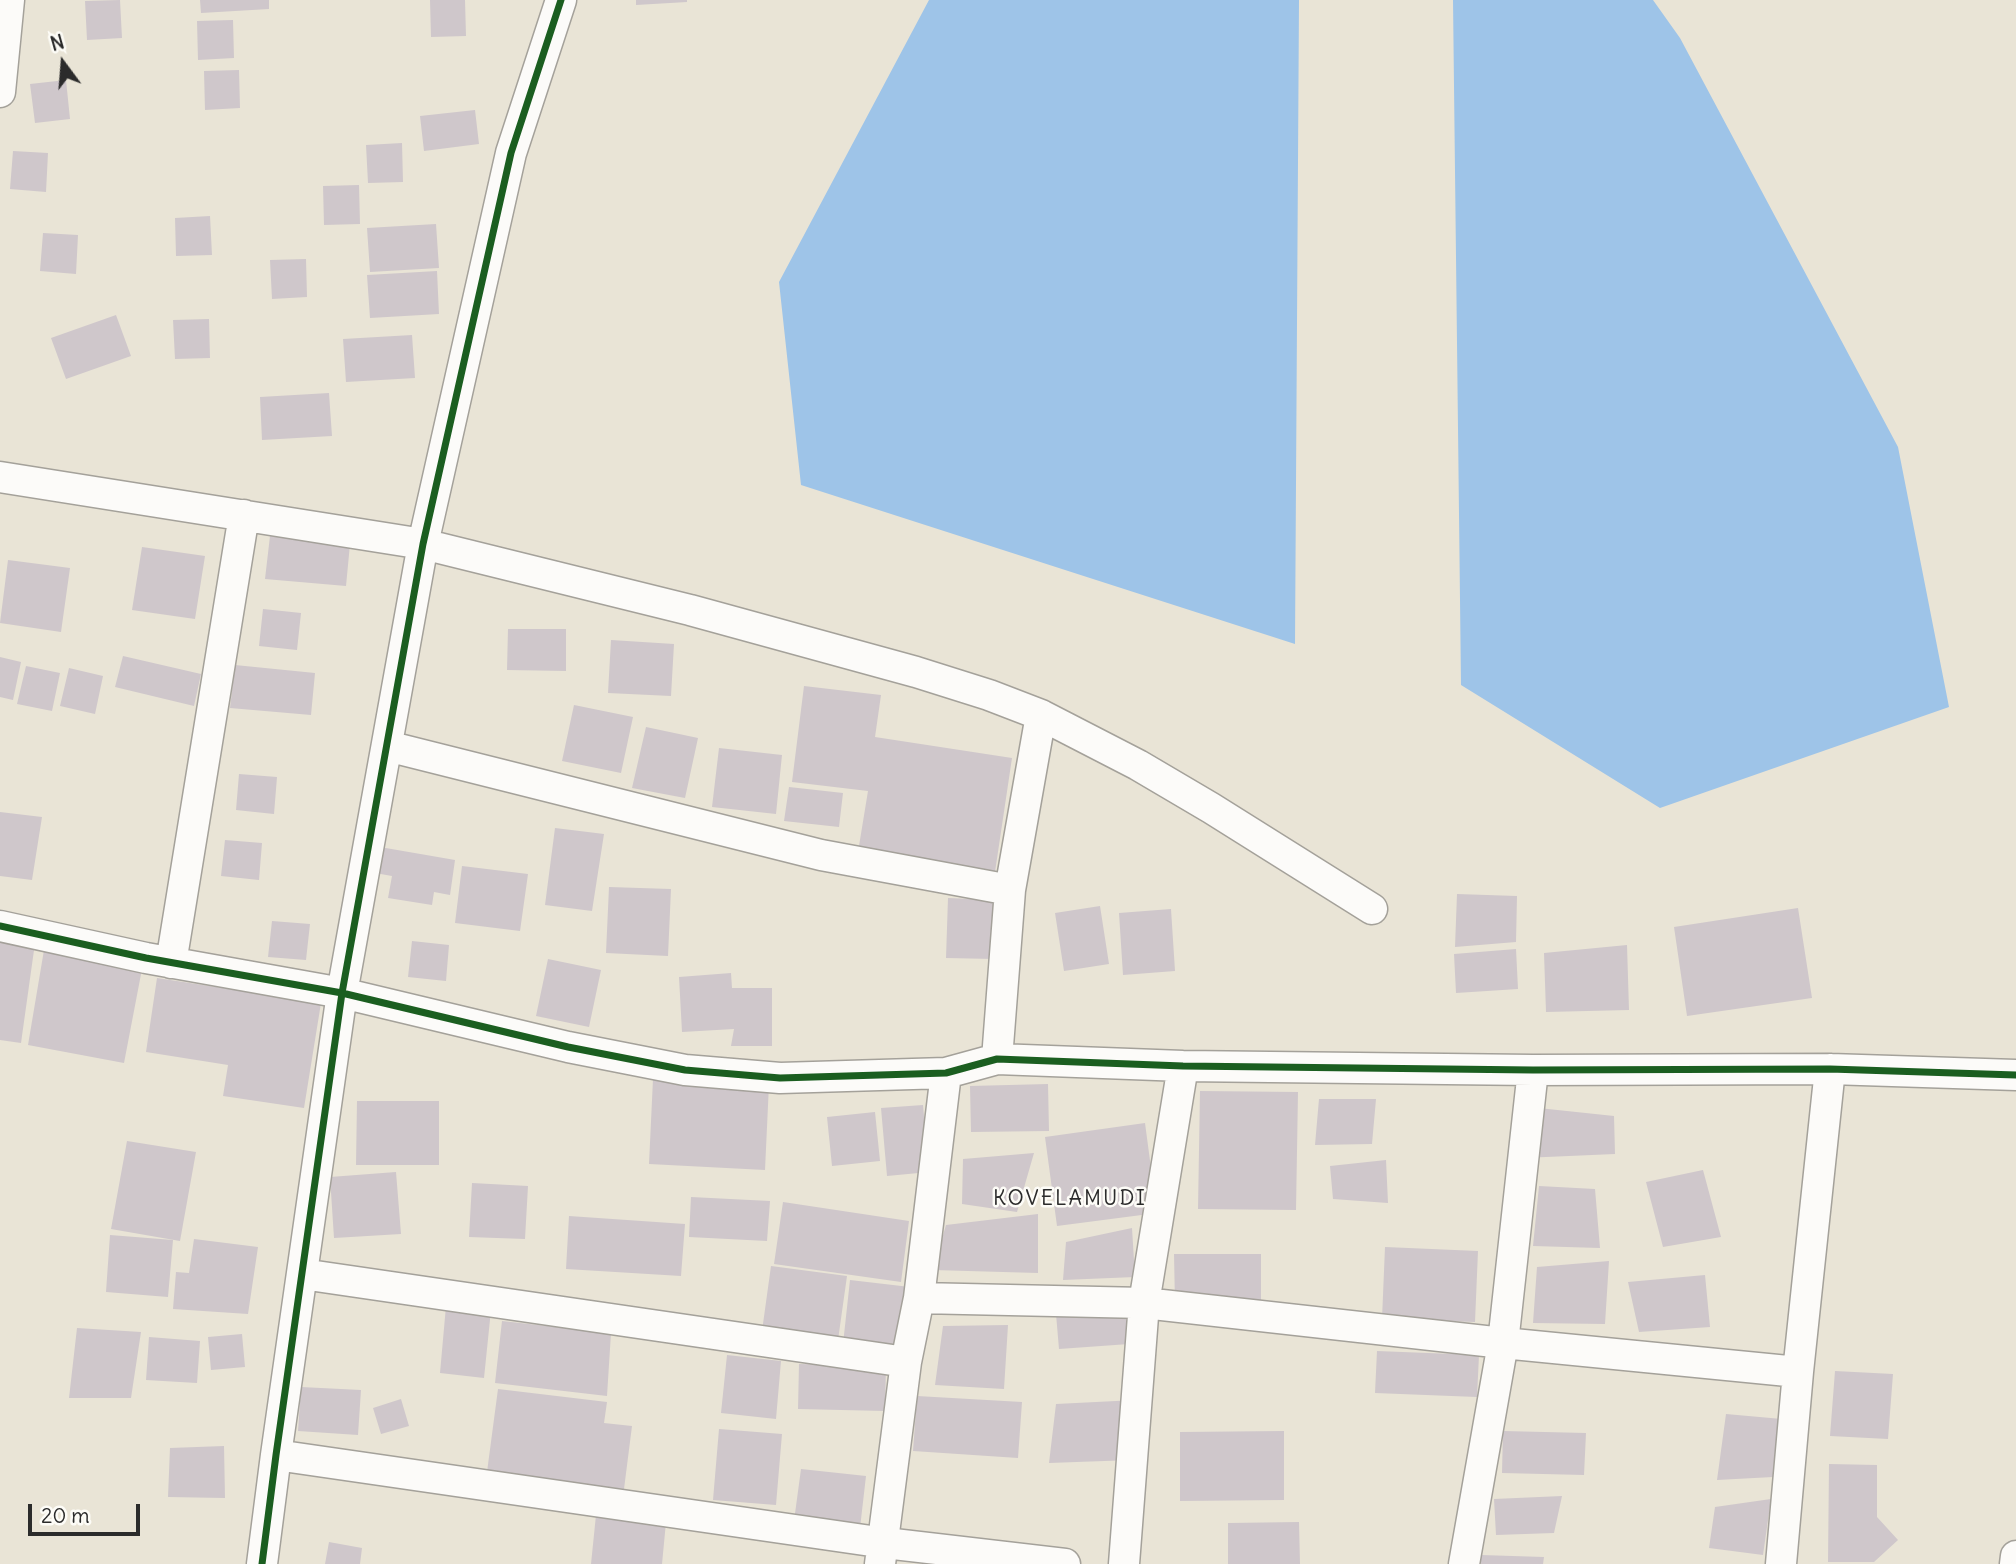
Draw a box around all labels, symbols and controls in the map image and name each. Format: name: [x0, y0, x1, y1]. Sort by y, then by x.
north arrow: [28, 28, 98, 98]
text: N: [48, 29, 67, 56]
district label: KOVELAMUDI: [994, 1186, 1146, 1212]
scale bar: [32, 1490, 144, 1534]
text: 20 m: [41, 1502, 90, 1529]

